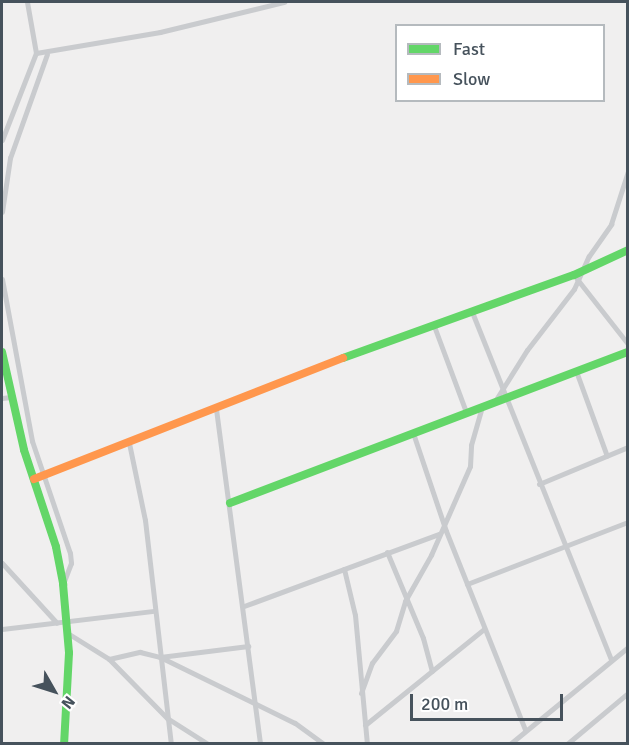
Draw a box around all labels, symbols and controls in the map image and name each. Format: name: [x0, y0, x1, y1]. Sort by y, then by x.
legend: [395, 24, 605, 102]
text: Fast: [453, 38, 485, 60]
text: Slow: [453, 68, 490, 90]
north arrow: [24, 661, 84, 721]
scale bar: [413, 682, 566, 720]
text: N: [57, 692, 79, 713]
text: 200 m: [421, 693, 468, 715]

